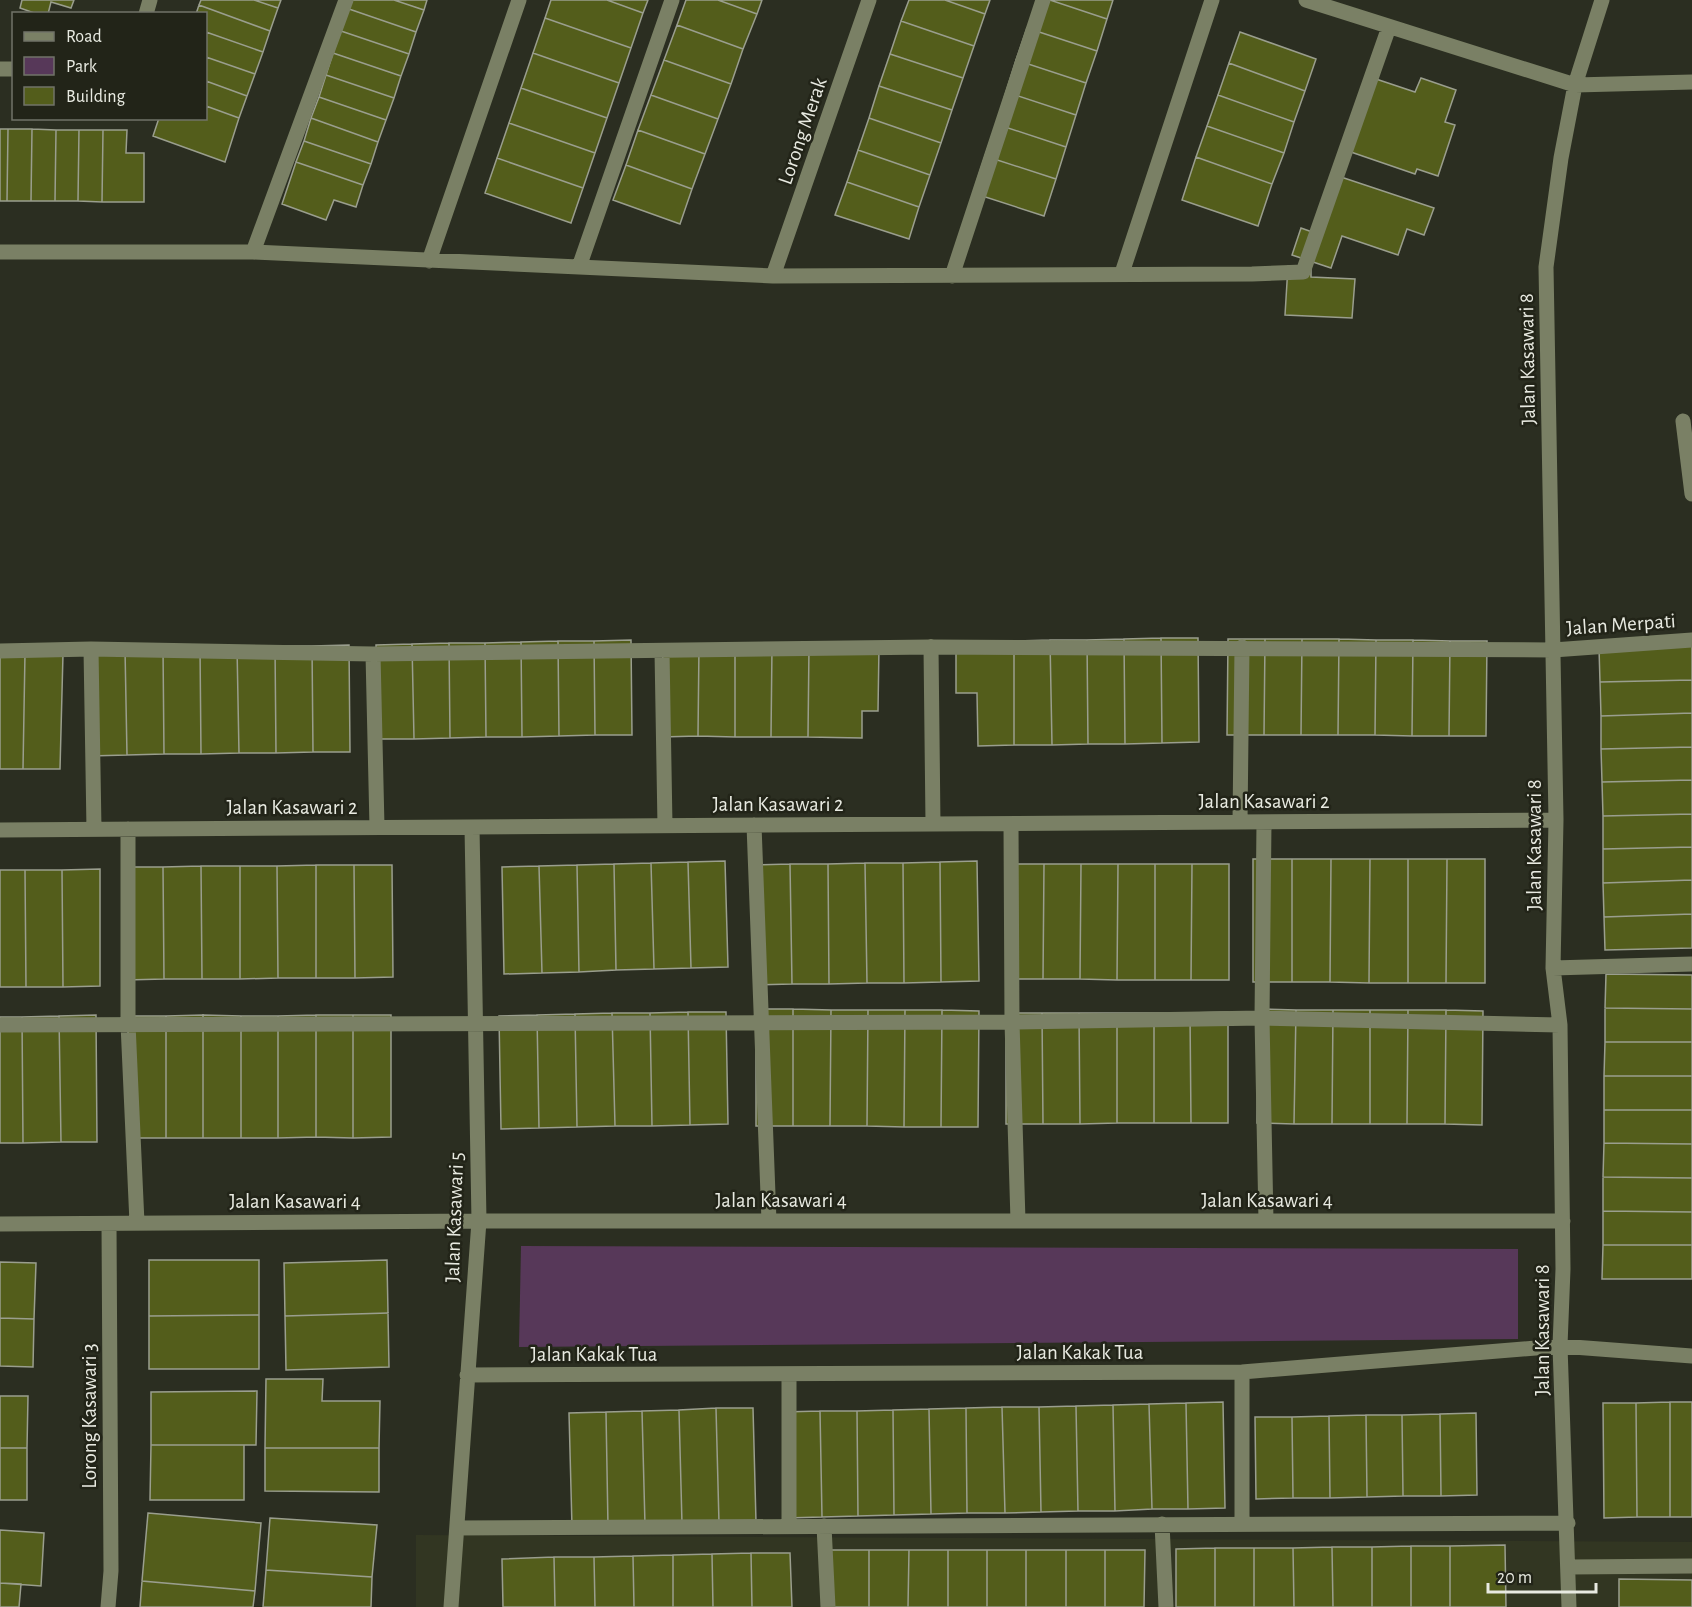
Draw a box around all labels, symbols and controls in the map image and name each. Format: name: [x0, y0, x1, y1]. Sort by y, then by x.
legend: [12, 12, 207, 120]
text: Road: [66, 28, 102, 46]
text: Park: [66, 58, 98, 76]
street label: Lorong Merak: [774, 75, 831, 187]
text: Building: [66, 88, 126, 106]
street label: Jalan Kasawari 8: [1516, 293, 1539, 425]
street label: Jalan Merpati: [1566, 610, 1676, 639]
street label: Jalan Kasawari 8: [1524, 779, 1545, 911]
street label: Jalan Kasawari 2: [1198, 791, 1330, 812]
street label: Jalan Kasawari 2: [712, 794, 844, 815]
street label: Jalan Kasawari 2: [226, 797, 358, 818]
street label: Jalan Kasawari 5: [442, 1152, 467, 1283]
street label: Jalan Kasawari 4: [715, 1190, 847, 1211]
street label: Jalan Kasawari 4: [1201, 1190, 1333, 1211]
street label: Jalan Kasawari 4: [229, 1191, 361, 1212]
street label: Jalan Kasawari 8: [1532, 1264, 1553, 1396]
street label: Jalan Kakak Tua: [1017, 1342, 1144, 1363]
street label: Lorong Kasawari 3: [79, 1343, 100, 1489]
street label: Jalan Kakak Tua: [531, 1344, 658, 1365]
scale bar: [1488, 1556, 1596, 1594]
text: 20 m: [1497, 1569, 1532, 1587]

